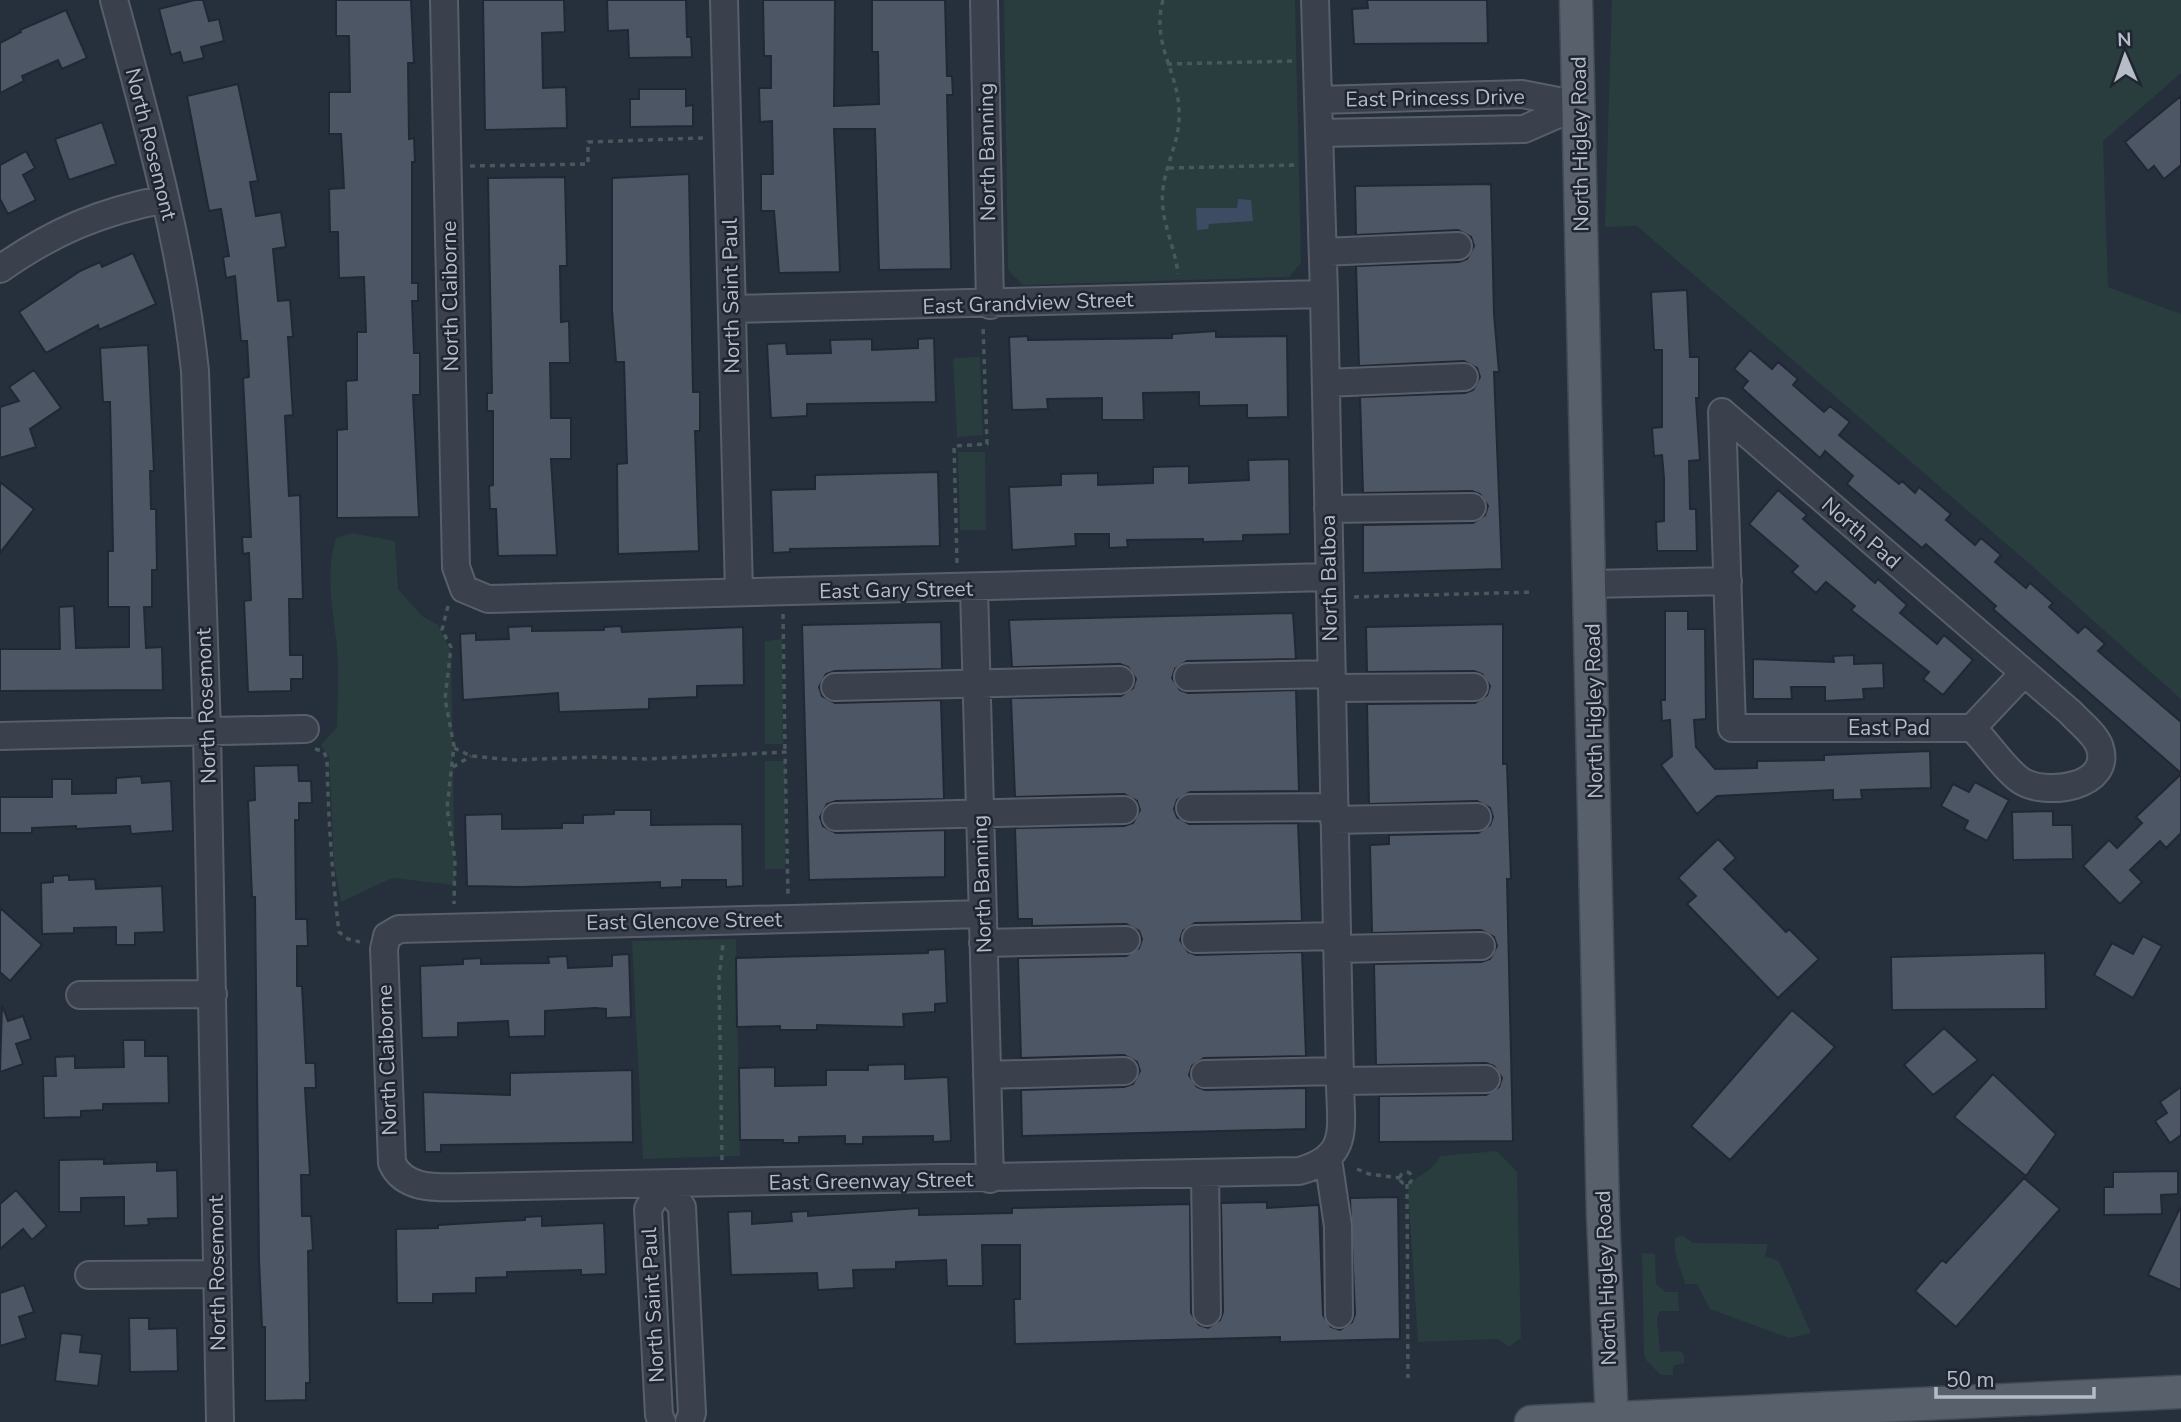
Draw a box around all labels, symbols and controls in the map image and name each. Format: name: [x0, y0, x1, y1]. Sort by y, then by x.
north arrow: [2090, 21, 2160, 91]
text: N: [2117, 27, 2132, 53]
street label: North Higley Road: [1564, 56, 1596, 232]
street label: North Rosemont: [119, 65, 184, 224]
street label: East Princess Drive: [1345, 82, 1525, 114]
street label: North Banning: [972, 83, 1002, 221]
street label: North Saint Paul: [716, 217, 746, 374]
street label: North Claiborne: [435, 220, 465, 372]
street label: East Grandview Street: [922, 285, 1135, 321]
street label: North Pad: [1816, 491, 1906, 575]
street label: North Balboa: [1314, 514, 1344, 642]
street label: East Gary Street: [819, 575, 974, 605]
street label: North Higley Road: [1578, 623, 1610, 799]
street label: North Rosemont: [189, 627, 223, 784]
street label: East Pad: [1848, 714, 1930, 742]
street label: North Banning: [966, 814, 998, 954]
street label: East Glencove Street: [586, 905, 783, 937]
street label: North Claiborne: [370, 984, 404, 1136]
street label: East Greenway Street: [768, 1165, 974, 1197]
street label: North Higley Road: [1589, 1190, 1623, 1366]
street label: North Rosemont: [202, 1194, 232, 1351]
street label: North Saint Paul: [635, 1226, 671, 1383]
scale bar: [1936, 1356, 2094, 1400]
text: 50 m: [1946, 1366, 1995, 1394]

